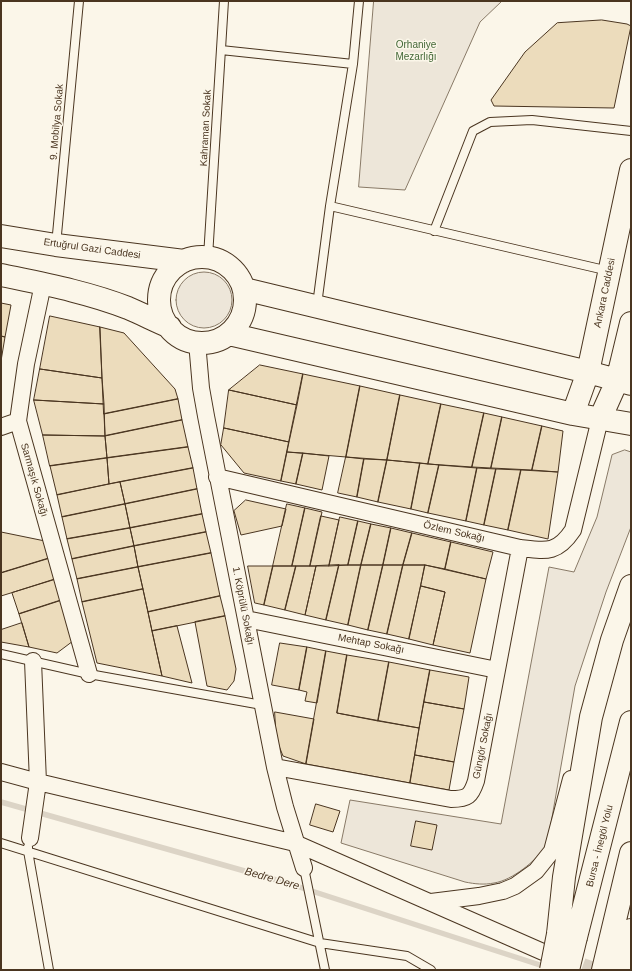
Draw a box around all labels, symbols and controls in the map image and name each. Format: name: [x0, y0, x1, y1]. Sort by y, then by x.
park label: Orhaniye Mezarlığı: [395, 39, 437, 62]
street label: 9. Mobilya Sokak: [48, 84, 66, 160]
street label: Kahraman Sokak: [198, 89, 214, 167]
street label: Ertuğrul Gazi Caddesi: [43, 236, 141, 262]
street label: Ankara Caddesi: [592, 257, 618, 329]
street label: Sarmaşık Sokağı: [18, 442, 50, 518]
street label: Özlem Sokağı: [422, 519, 486, 545]
street label: 1. Köprülü Sokağı: [230, 566, 256, 646]
street label: Mehtap Sokağı: [337, 632, 405, 656]
street label: Güngör Sokağı: [471, 712, 495, 780]
street label: Bursa - İnegöl Yolu: [584, 804, 616, 888]
water label: Bedre Dere: [243, 865, 301, 893]

